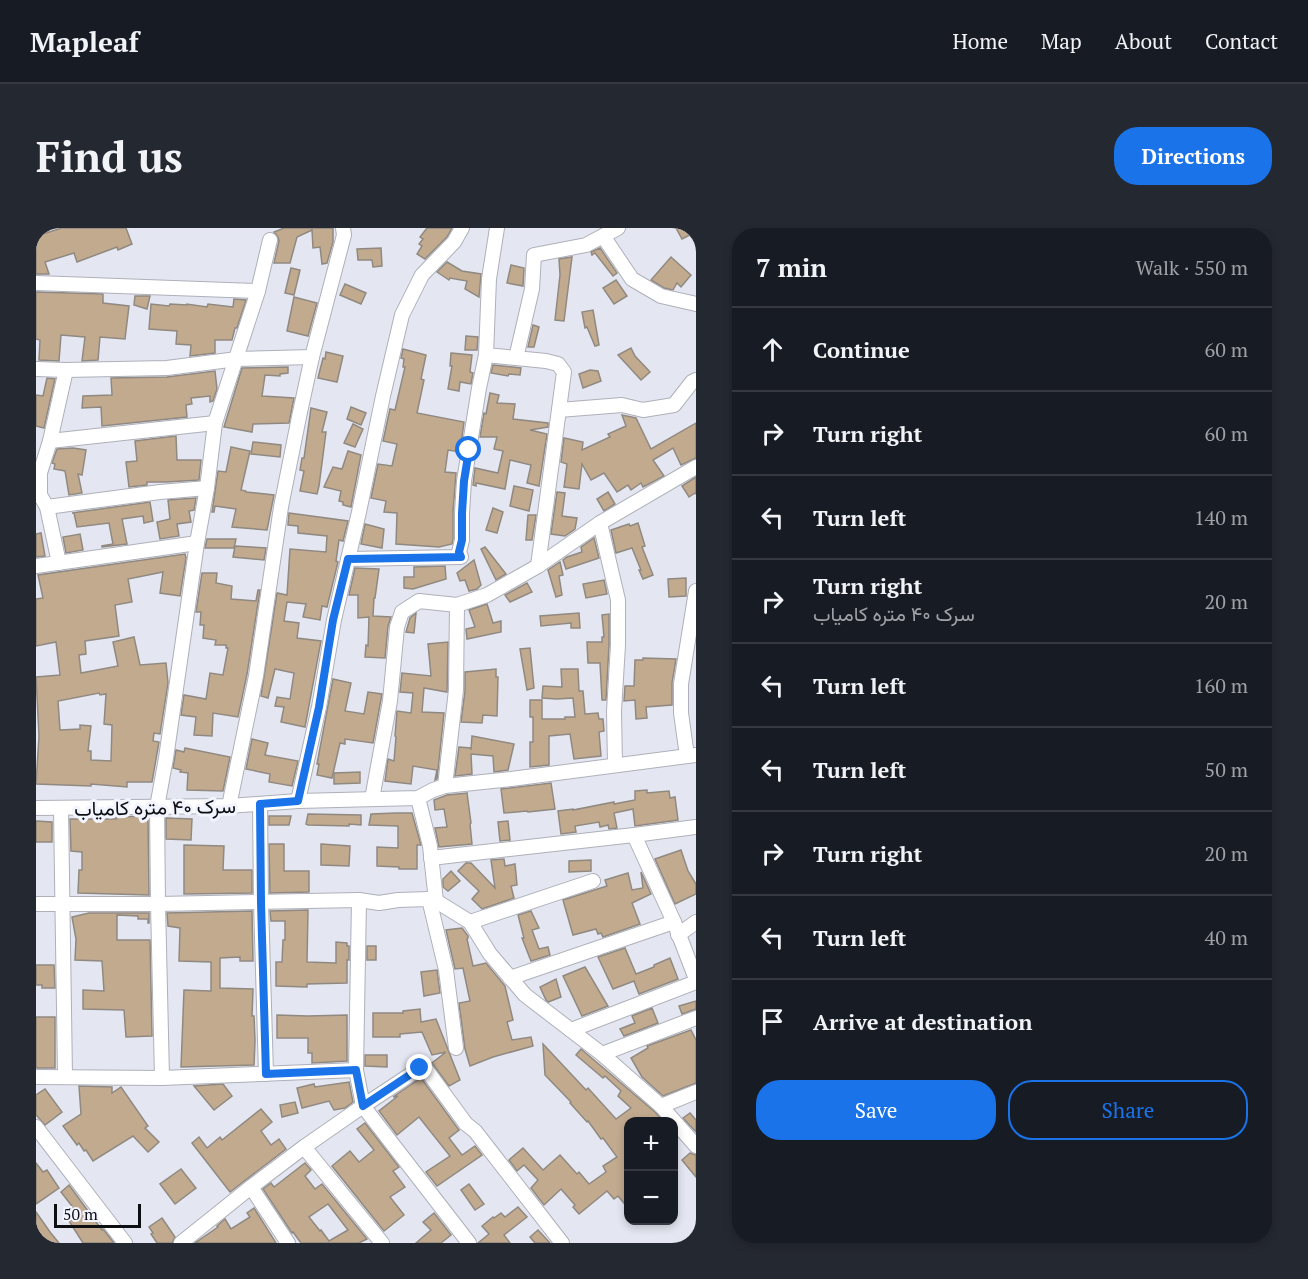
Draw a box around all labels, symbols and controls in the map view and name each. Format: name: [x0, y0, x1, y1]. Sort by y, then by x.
text: Mapleaf: [30, 23, 139, 60]
text: Home: [952, 27, 1008, 55]
text: Map: [1041, 27, 1082, 55]
text: About: [1115, 27, 1172, 55]
text: Contact: [1205, 27, 1278, 55]
button: Directions: [1114, 127, 1272, 185]
text: Find us: [36, 128, 183, 184]
text: 7 min: [756, 250, 827, 284]
text: Walk · 550 m: [1136, 254, 1248, 281]
icon: ahead: [756, 333, 789, 366]
text: Continue: [813, 335, 910, 364]
text: 60 m: [1205, 336, 1248, 363]
icon: right: [756, 417, 789, 450]
text: Turn right: [813, 419, 922, 448]
text: 60 m: [1205, 420, 1248, 447]
route start: [455, 436, 481, 462]
icon: left: [756, 501, 789, 534]
text: Turn left: [813, 503, 906, 532]
text: 140 m: [1194, 504, 1248, 531]
text: Turn right: [813, 571, 922, 600]
icon: right: [756, 585, 789, 618]
text: 20 m: [1205, 588, 1248, 615]
text: سرک ۴۰ متره کامیاب: [813, 600, 975, 627]
icon: left: [756, 669, 789, 702]
text: Turn left: [813, 671, 906, 700]
text: 160 m: [1194, 672, 1248, 699]
icon: left: [756, 753, 789, 786]
text: Turn left: [813, 755, 906, 784]
text: 50 m: [1205, 756, 1248, 783]
street label: سرک ۴۰ متره کامیاب: [74, 792, 236, 822]
icon: right: [756, 837, 789, 870]
text: Turn right: [813, 839, 922, 868]
text: 20 m: [1205, 840, 1248, 867]
icon: left: [756, 921, 789, 954]
text: Turn left: [813, 923, 906, 952]
text: 40 m: [1205, 924, 1248, 951]
icon: arrive: [756, 1005, 789, 1038]
text: Arrive at destination: [813, 1007, 1032, 1036]
route end: [406, 1054, 432, 1080]
button: Save: [756, 1080, 996, 1140]
button: Share: [1008, 1080, 1248, 1140]
map controls: [624, 1117, 678, 1225]
button: +: [624, 1117, 678, 1171]
button: −: [624, 1171, 678, 1225]
scale bar: [54, 1201, 141, 1228]
text: 50 m: [63, 1203, 98, 1225]

